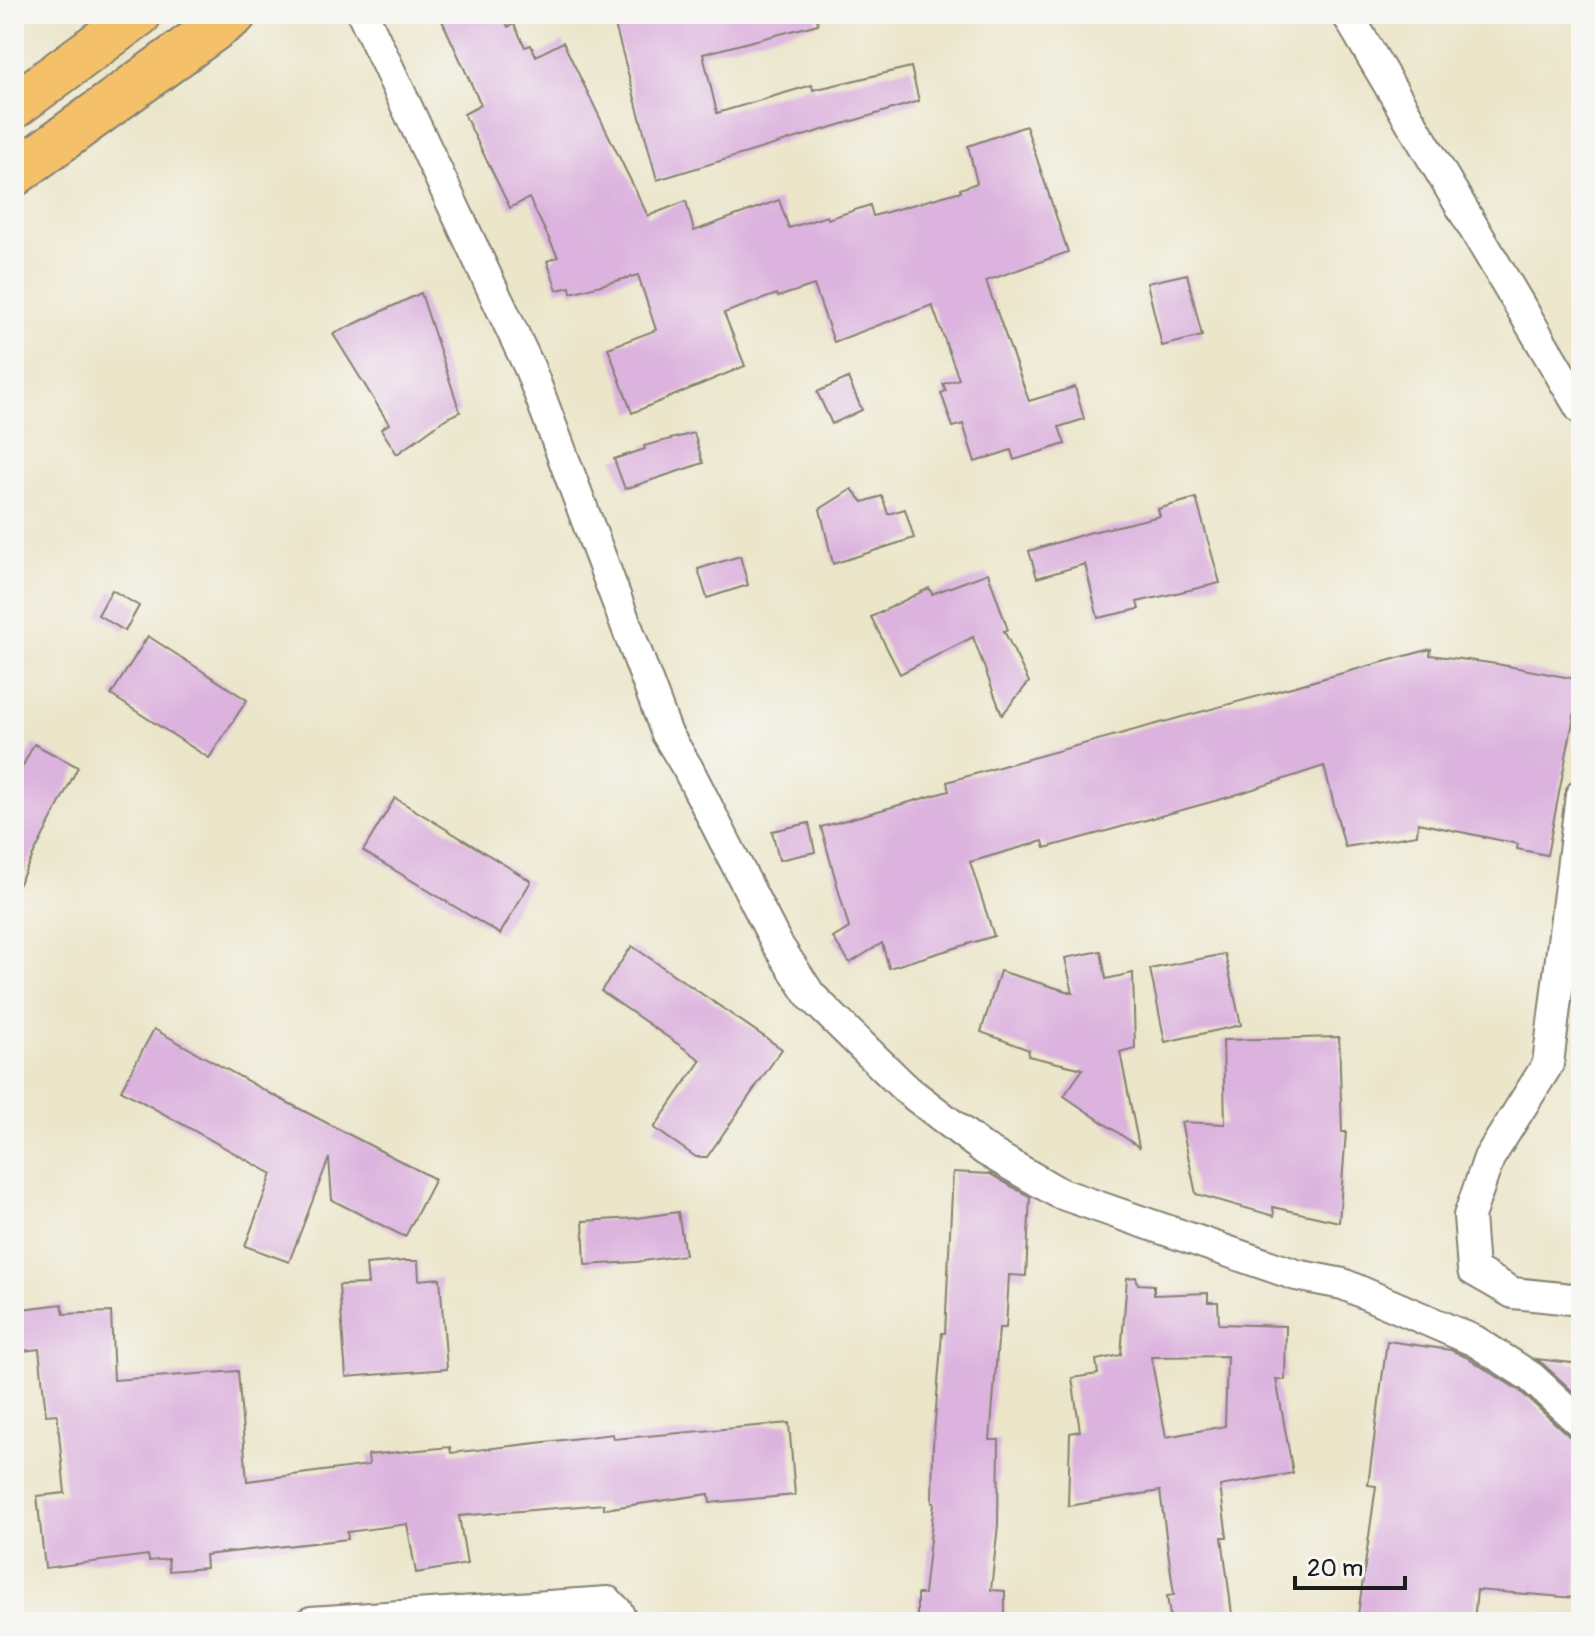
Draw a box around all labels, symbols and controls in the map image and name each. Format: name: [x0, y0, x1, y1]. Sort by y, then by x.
scale bar: [1295, 1540, 1405, 1590]
text: 20 m: [1307, 1554, 1363, 1583]

